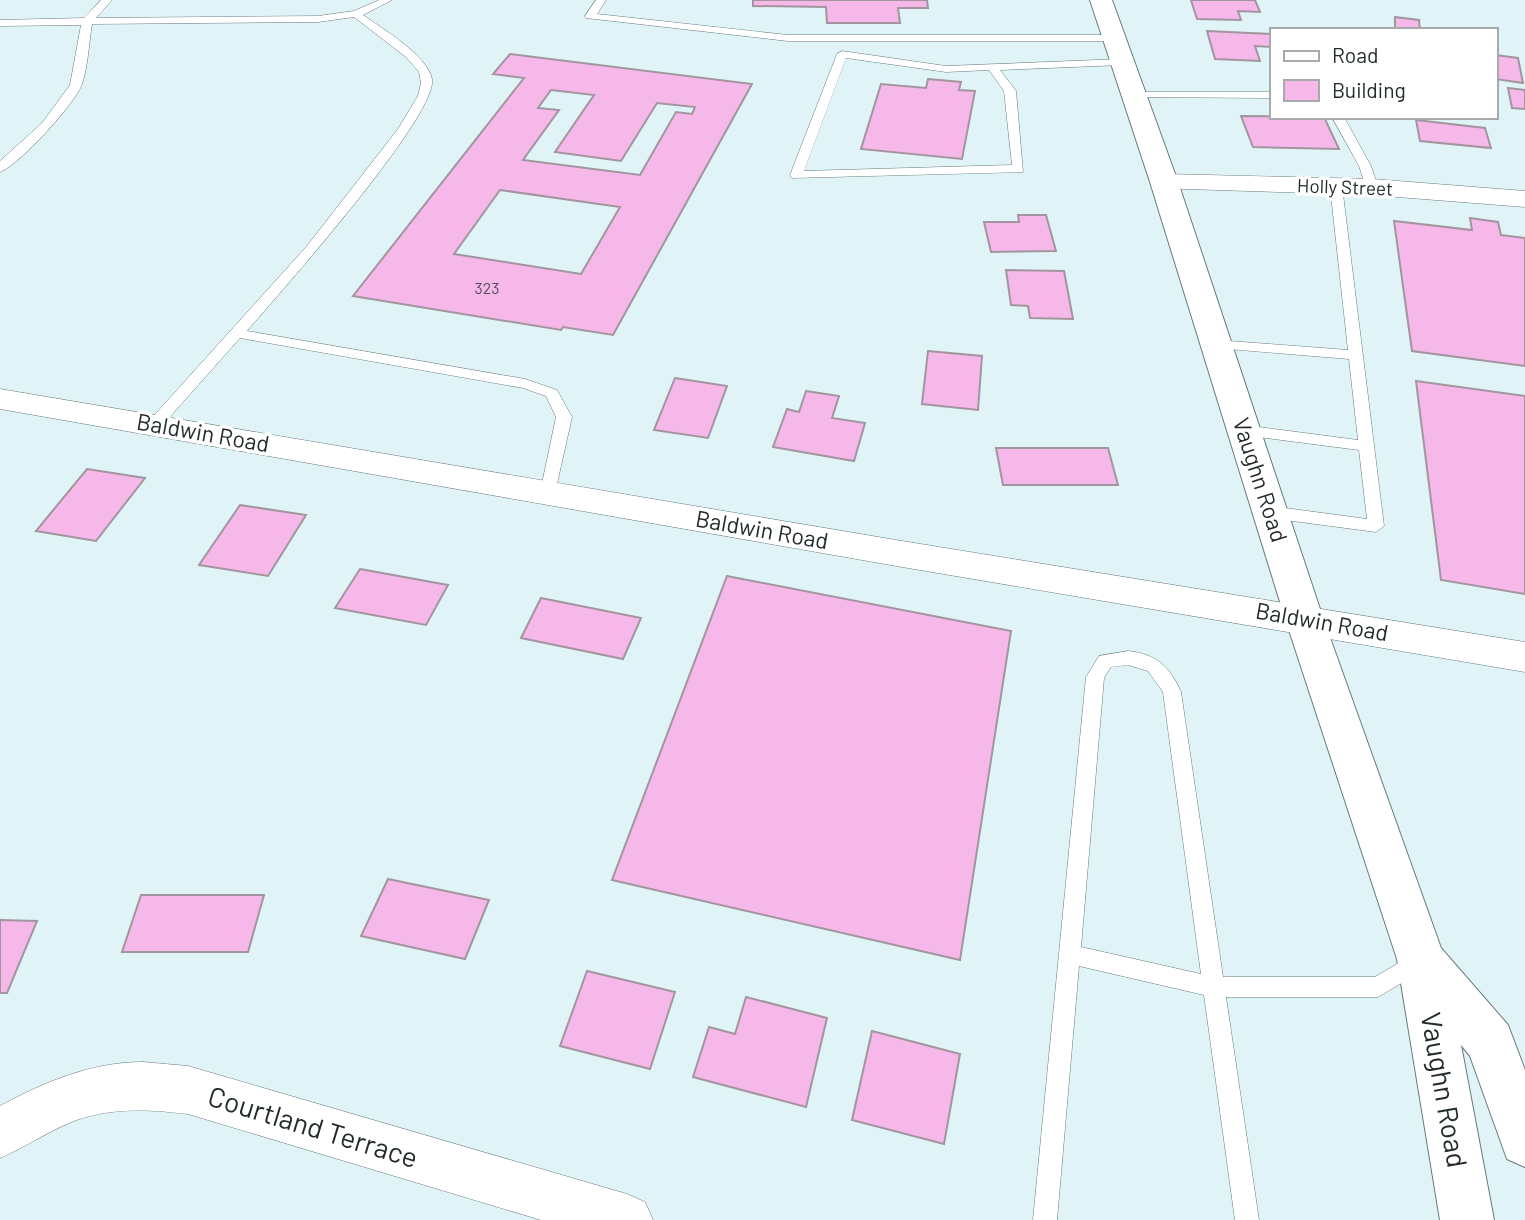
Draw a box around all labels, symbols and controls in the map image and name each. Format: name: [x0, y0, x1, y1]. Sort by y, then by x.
legend: [1270, 28, 1497, 119]
text: Road: [1332, 42, 1378, 67]
text: Building: [1332, 77, 1406, 102]
street label: Holly Street: [1297, 173, 1393, 200]
house number: 323: [475, 278, 499, 297]
street label: Baldwin Road: [135, 407, 272, 457]
street label: Vaughn Road: [1228, 414, 1294, 545]
street label: Baldwin Road: [694, 504, 831, 554]
street label: Baldwin Road: [1254, 596, 1391, 646]
street label: Vaughn Road: [1415, 1009, 1475, 1170]
street label: Courtland Terrace: [204, 1078, 422, 1174]

